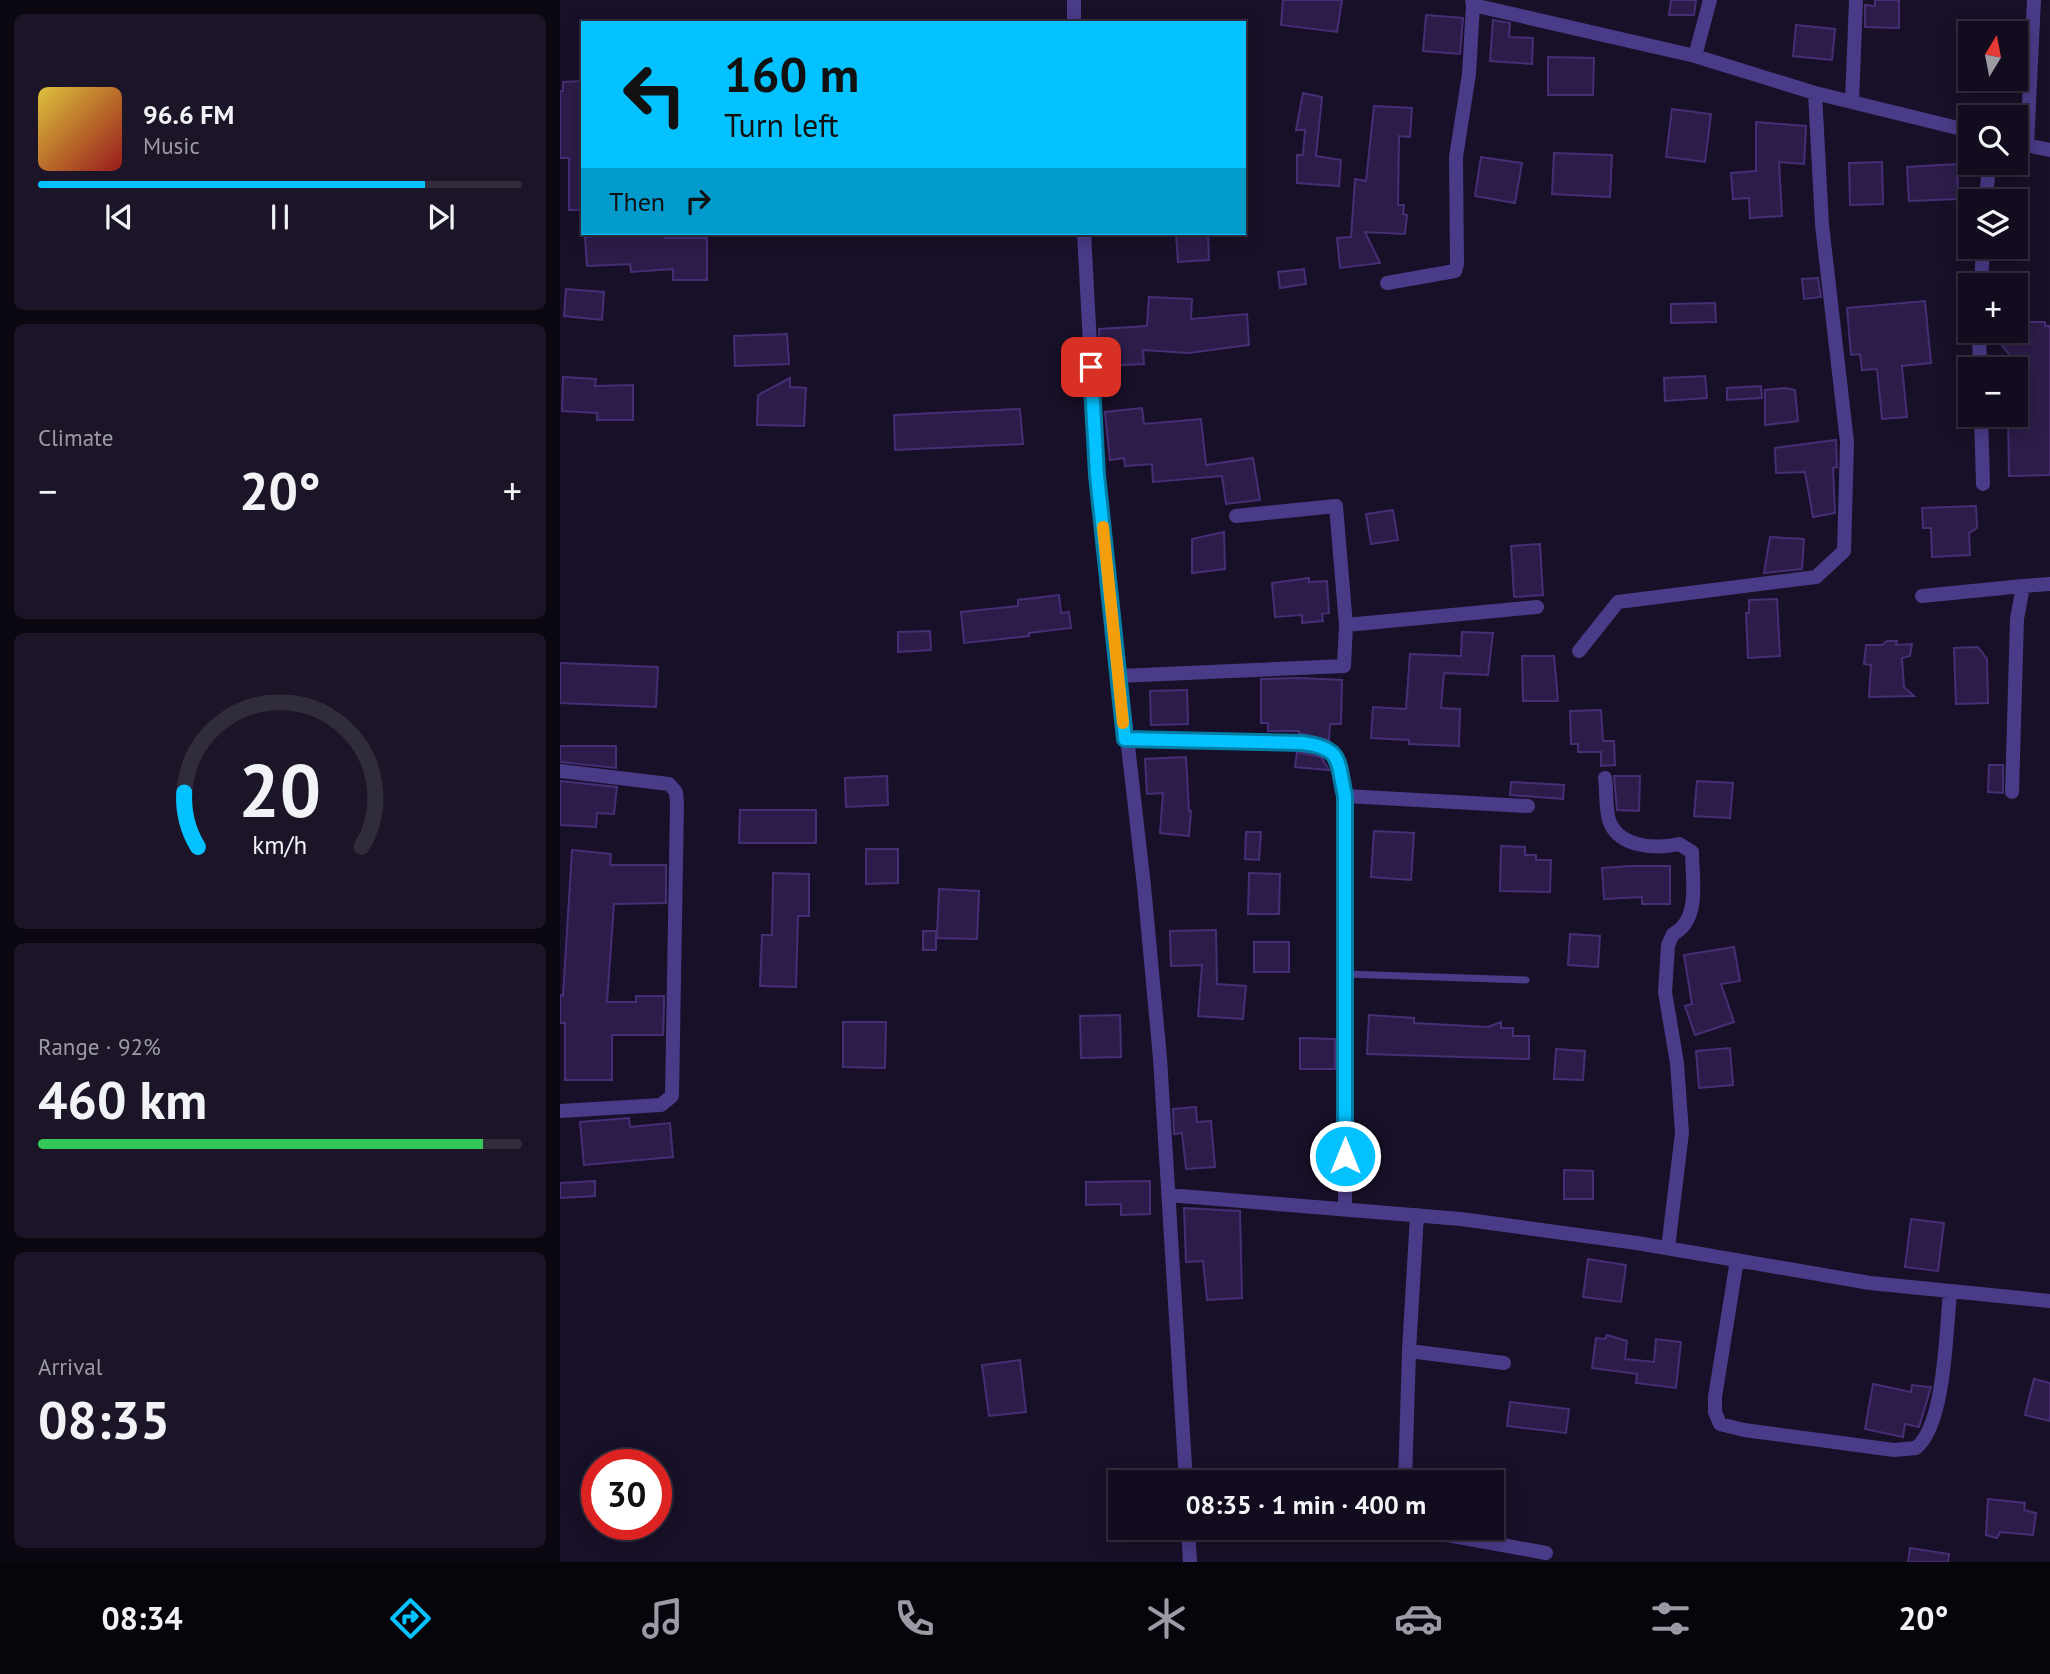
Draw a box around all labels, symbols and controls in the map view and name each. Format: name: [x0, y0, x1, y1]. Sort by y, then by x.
north arrow: [1958, 21, 2028, 91]
map controls: [1958, 21, 2028, 427]
text: 160 m: [724, 42, 859, 106]
icon: left: [609, 49, 700, 140]
text: 96.6 FM: [143, 98, 234, 131]
text: Turn left: [724, 104, 839, 146]
button: search: [1958, 105, 2028, 175]
text: Music: [143, 131, 200, 160]
icon: right: [679, 182, 717, 220]
text: Then: [609, 185, 665, 218]
button: layers: [1958, 189, 2028, 259]
icon: previous: [100, 198, 138, 236]
icon: pause: [261, 198, 299, 236]
icon: next: [422, 198, 460, 236]
button: +: [1958, 273, 2028, 343]
pin: [1061, 337, 1121, 397]
icon: arrive: [1072, 348, 1110, 386]
button: −: [1958, 357, 2028, 427]
text: Climate: [38, 423, 113, 452]
text: 20°: [239, 457, 321, 524]
text: −: [38, 466, 57, 515]
text: +: [503, 466, 522, 515]
text: 20: [239, 743, 321, 837]
text: km/h: [253, 829, 307, 861]
text: Range · 92%: [38, 1032, 161, 1061]
text: 460 km: [38, 1066, 207, 1133]
position arrow: [1308, 1119, 1382, 1193]
text: Arrival: [38, 1352, 102, 1381]
text: 08:35: [38, 1386, 170, 1453]
speed limit sign: 30: [581, 1449, 672, 1540]
text: 08:35 · 1 min · 400 m: [1186, 1488, 1426, 1521]
icon: directions: [386, 1594, 435, 1643]
icon: music: [638, 1594, 687, 1643]
icon: phone: [890, 1594, 939, 1643]
icon: climate: [1142, 1594, 1191, 1643]
icon: car: [1394, 1594, 1443, 1643]
icon: filters: [1646, 1594, 1695, 1643]
text: 08:34: [102, 1597, 183, 1639]
text: 20°: [1898, 1597, 1948, 1639]

